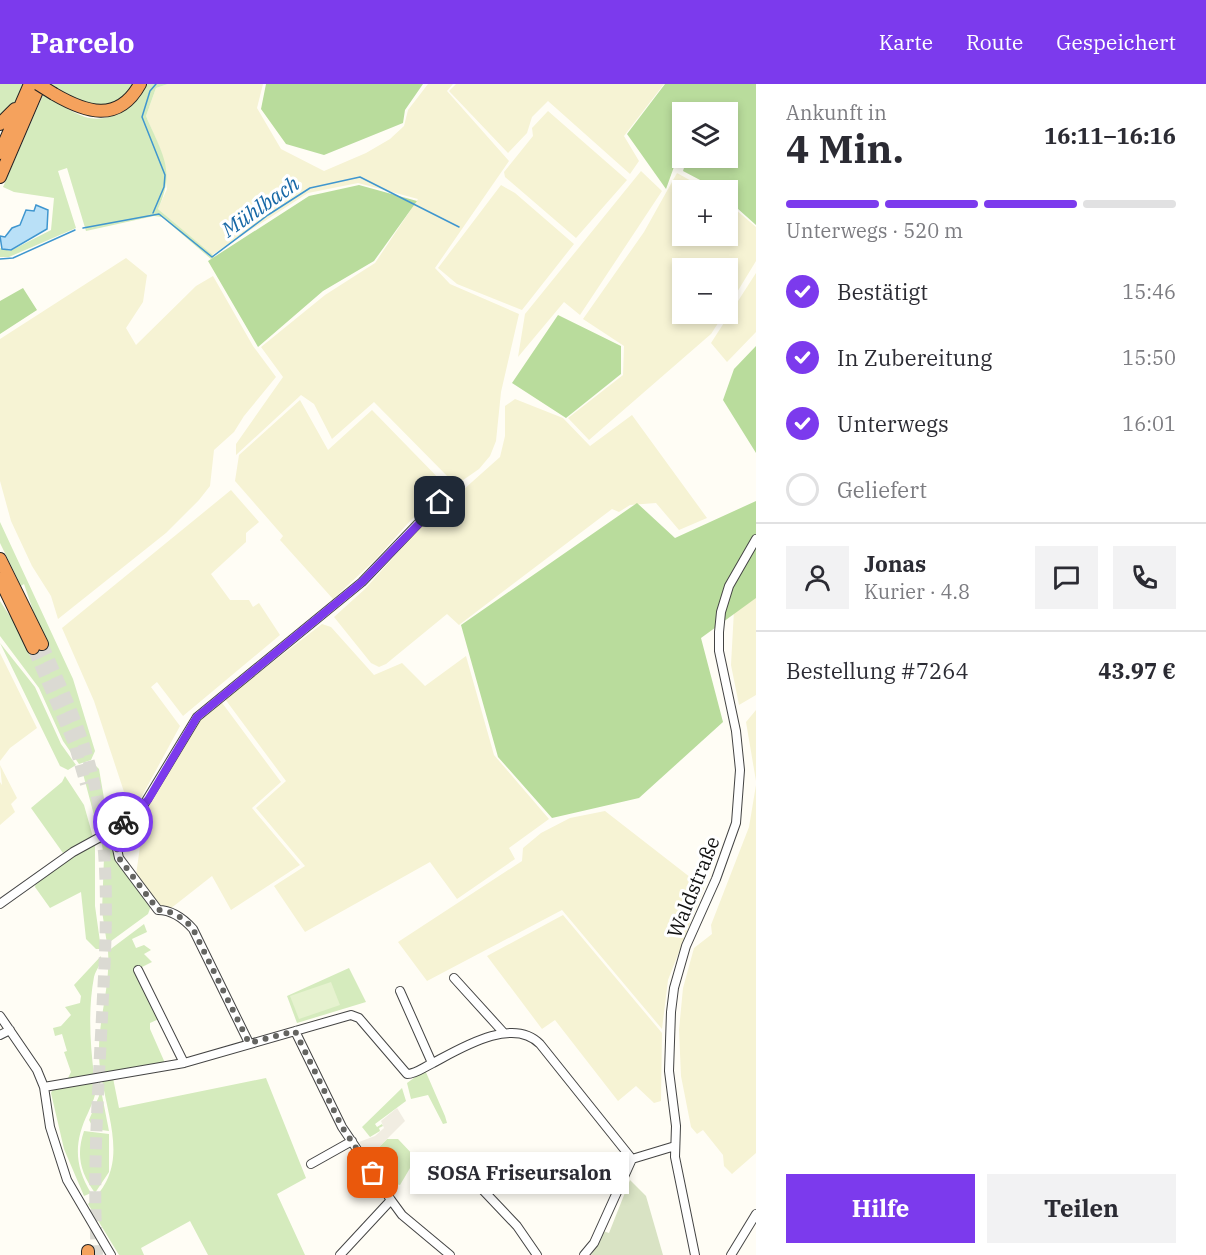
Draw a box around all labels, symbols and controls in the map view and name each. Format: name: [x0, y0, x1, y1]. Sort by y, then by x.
text: Parcelo: [30, 24, 135, 61]
text: Karte: [879, 28, 933, 56]
text: Route: [966, 28, 1023, 56]
text: Gespeichert: [1056, 28, 1176, 56]
text: Ankunft in: [786, 99, 887, 126]
map controls: [672, 102, 738, 324]
button: layers: [672, 102, 738, 168]
text: 16:11–16:16: [1044, 121, 1176, 150]
text: 4 Min.: [786, 123, 904, 174]
water label: Mühlbach: [215, 169, 305, 244]
button: +: [672, 180, 738, 246]
text: Unterwegs · 520 m: [786, 217, 963, 244]
button: −: [672, 258, 738, 324]
icon: check: [786, 275, 819, 308]
text: Bestätigt: [837, 277, 928, 306]
text: 15:46: [1122, 278, 1176, 305]
icon: check: [786, 341, 819, 374]
text: In Zubereitung: [837, 343, 992, 372]
text: 15:50: [1122, 344, 1176, 371]
icon: check: [786, 407, 819, 440]
text: Unterwegs: [837, 409, 949, 438]
text: 16:01: [1122, 410, 1176, 437]
text: Geliefert: [837, 475, 927, 504]
pin: [414, 476, 465, 527]
icon: home: [423, 485, 456, 518]
button: person: [786, 546, 849, 609]
button: chat: [1035, 546, 1098, 609]
button: phone: [1113, 546, 1176, 609]
text: Jonas: [864, 549, 926, 578]
text: Kurier · 4.8: [864, 578, 970, 605]
text: Bestellung #7264: [786, 656, 969, 685]
text: 43.97 €: [1098, 656, 1176, 685]
courier: [93, 792, 153, 852]
icon: bike: [107, 806, 140, 839]
street label: Waldstraße: [660, 832, 726, 942]
pin: [347, 1147, 398, 1198]
callout: SOSA Friseursalon: [409, 1152, 628, 1194]
icon: bag: [356, 1156, 389, 1189]
text: SOSA Friseursalon: [427, 1159, 612, 1186]
button: Hilfe: [786, 1174, 975, 1243]
button: Teilen: [987, 1174, 1176, 1243]

